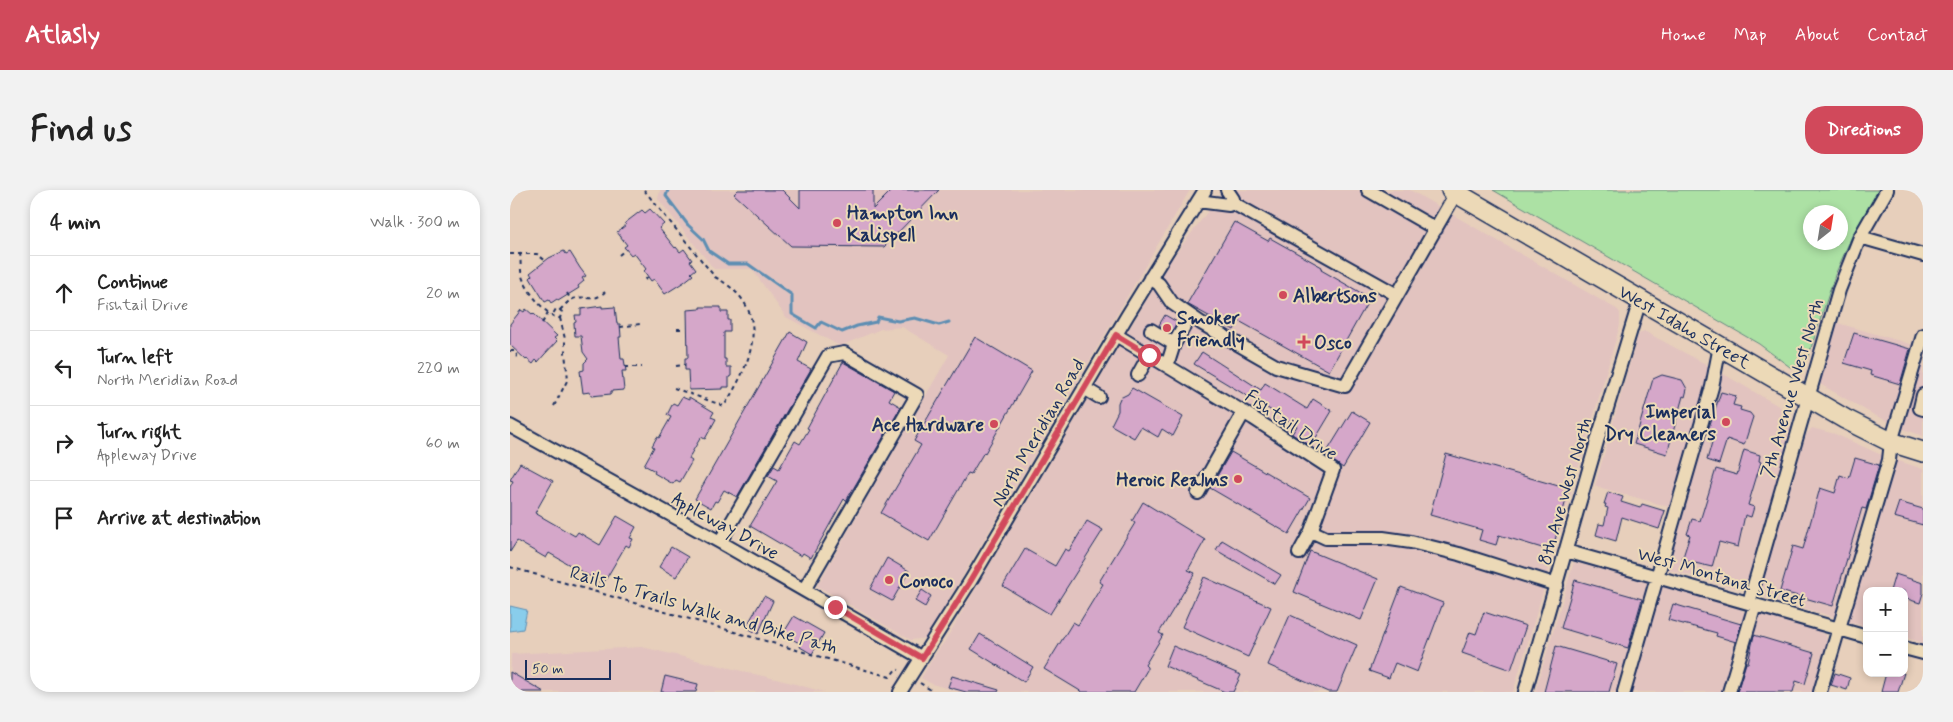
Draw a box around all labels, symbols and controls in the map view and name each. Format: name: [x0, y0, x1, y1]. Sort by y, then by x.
text: Atlasly: [25, 20, 100, 51]
text: Home: [1661, 23, 1706, 47]
text: Map: [1734, 23, 1767, 47]
text: About: [1795, 23, 1839, 47]
text: Contact: [1867, 23, 1928, 47]
button: Directions: [1805, 106, 1923, 154]
text: Find us: [30, 107, 132, 153]
place label: Hampton Inn Kalispell: [847, 201, 959, 248]
north arrow: [1803, 205, 1848, 250]
text: 4 min: [50, 209, 101, 237]
text: Walk · 300 m: [370, 212, 460, 233]
marker: Hampton Inn Kalispell: [831, 217, 843, 229]
text: Continue: [97, 270, 168, 295]
icon: ahead: [50, 279, 78, 307]
street label: West Idaho Street: [1614, 279, 1755, 375]
text: 20 m: [426, 283, 460, 304]
place label: Albertsons: [1293, 284, 1377, 309]
marker: Albertsons: [1277, 289, 1289, 301]
text: Fishtail Drive: [97, 295, 188, 316]
street label: 7th Avenue West North: [1755, 296, 1830, 481]
place label: Smoker Friendly: [1177, 306, 1245, 353]
marker: Smoker Friendly: [1161, 322, 1173, 334]
place label: Osco: [1314, 331, 1352, 356]
marker: Osco: [1298, 336, 1310, 348]
route start: [1138, 344, 1161, 367]
text: Turn left: [97, 345, 173, 370]
icon: left: [50, 354, 78, 382]
street label: North Meridian Road: [986, 354, 1091, 511]
text: 220 m: [417, 358, 460, 379]
text: North Meridian Road: [97, 370, 238, 391]
street label: Fishtail Drive: [1240, 384, 1343, 467]
place label: Imperial Dry Cleaners: [1604, 400, 1716, 447]
place label: Ace Hardware: [872, 413, 984, 438]
street label: 8th Ave West North: [1532, 415, 1598, 568]
marker: Imperial Dry Cleaners: [1720, 416, 1732, 428]
marker: Ace Hardware: [988, 418, 1000, 430]
text: Turn right: [97, 420, 181, 445]
icon: right: [50, 429, 78, 457]
text: 60 m: [426, 433, 460, 454]
text: Appleway Drive: [97, 445, 197, 466]
place label: Heroic Realms: [1116, 468, 1228, 493]
marker: Heroic Realms: [1232, 473, 1244, 485]
street label: Appleway Drive: [666, 487, 783, 568]
icon: arrive: [50, 504, 78, 532]
text: Arrive at destination: [97, 506, 261, 531]
street label: West Montana Street: [1634, 541, 1809, 613]
street label: Rails To Trails Walk and Bike Path: [567, 560, 840, 661]
place label: Conoco: [899, 569, 953, 594]
marker: Conoco: [883, 574, 895, 586]
map controls: [1863, 587, 1908, 677]
button: +: [1863, 587, 1908, 632]
route end: [824, 596, 847, 619]
button: −: [1863, 632, 1908, 677]
scale bar: [525, 657, 611, 680]
text: 50 m: [532, 660, 563, 678]

